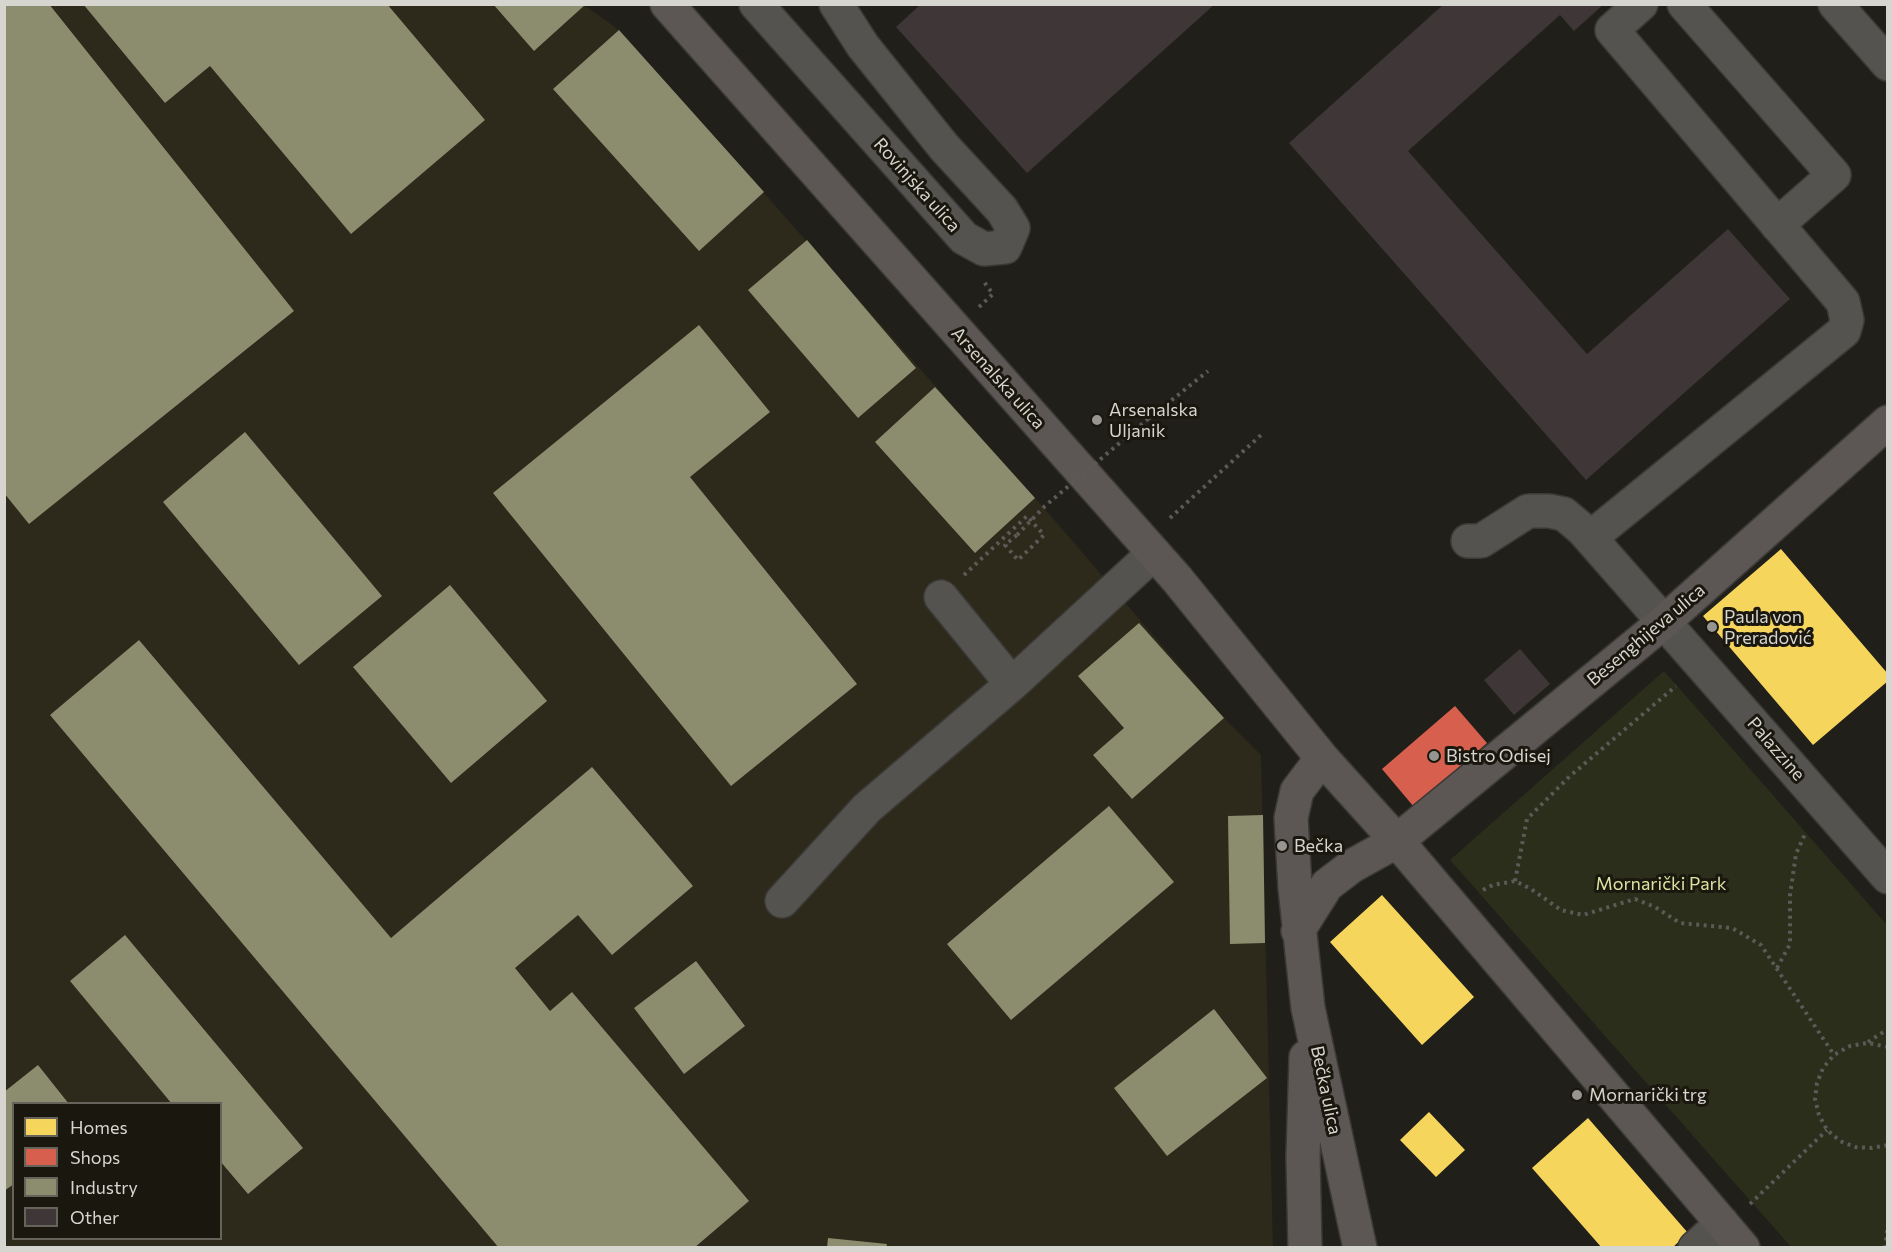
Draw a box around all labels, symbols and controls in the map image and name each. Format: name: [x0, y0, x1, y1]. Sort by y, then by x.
street label: Rovinjska ulica: [869, 134, 965, 236]
street label: Arsenalska ulica: [947, 323, 1049, 433]
place label: Arsenalska Uljanik: [1109, 399, 1198, 442]
marker: Arsenalska Uljanik: [1090, 413, 1104, 427]
street label: Besenghijeva ulica: [1583, 579, 1709, 691]
place label: Paula von Preradović: [1724, 606, 1812, 648]
marker: Paula von Preradović: [1705, 620, 1719, 634]
street label: Palazzine: [1743, 713, 1809, 785]
place label: Bistro Odisej: [1446, 745, 1551, 767]
marker: Bistro Odisej: [1427, 749, 1441, 763]
place label: Bečka: [1294, 835, 1343, 857]
marker: Bečka: [1275, 839, 1289, 853]
park label: Mornarički Park: [1595, 873, 1727, 895]
street label: Bečka ulica: [1306, 1044, 1346, 1136]
place label: Mornarički trg: [1589, 1084, 1707, 1106]
marker: Mornarički trg: [1570, 1088, 1584, 1102]
legend: [12, 1102, 222, 1240]
text: Homes: [70, 1116, 128, 1138]
text: Shops: [70, 1146, 120, 1168]
text: Industry: [70, 1176, 138, 1198]
text: Other: [70, 1206, 119, 1228]

